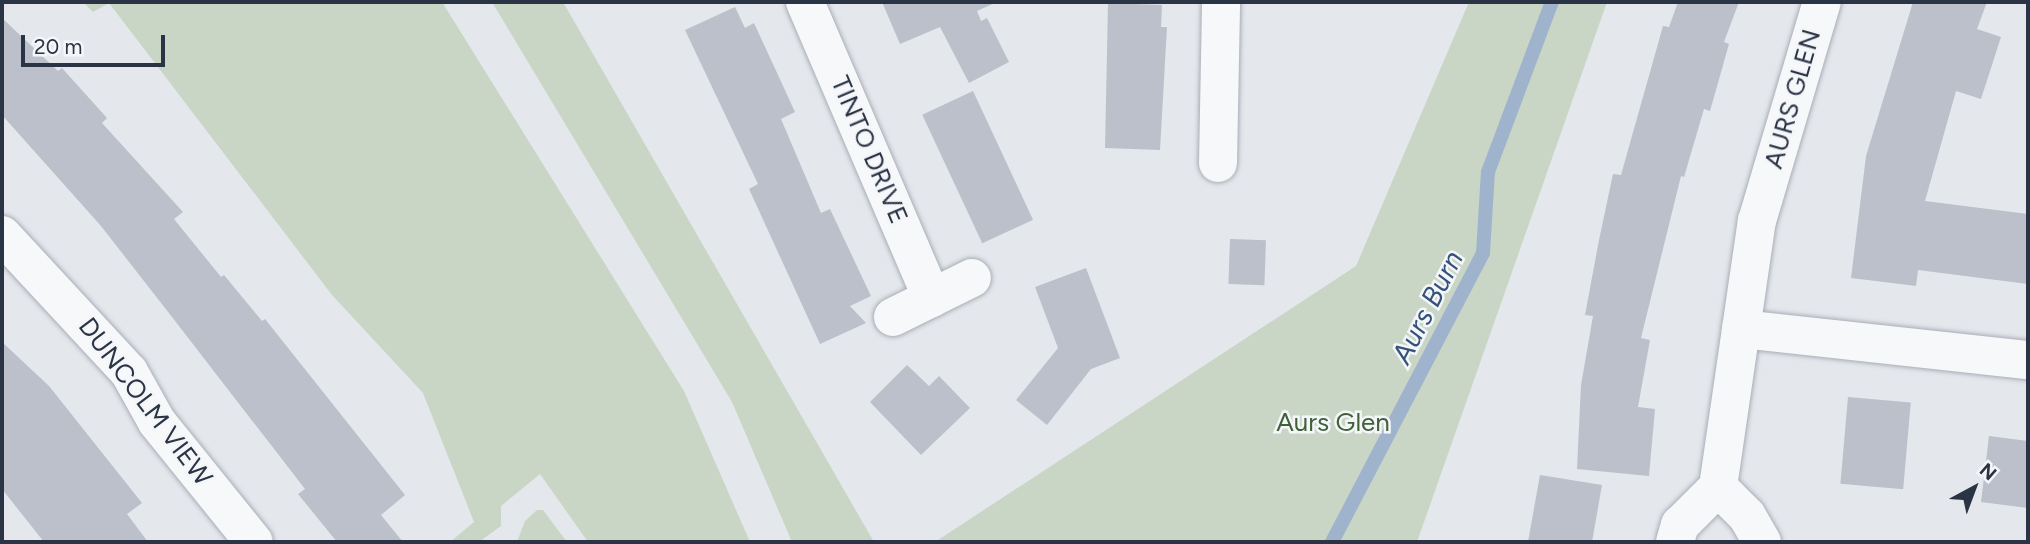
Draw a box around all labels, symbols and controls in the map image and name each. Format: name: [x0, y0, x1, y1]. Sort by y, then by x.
scale bar: [24, 21, 168, 65]
street label: AURS GLEN: [1758, 26, 1828, 172]
text: 20 m: [34, 34, 82, 59]
street label: TINTO DRIVE: [824, 72, 914, 228]
water label: Aurs Burn: [1384, 245, 1470, 369]
street label: DUNCOLM VIEW: [72, 312, 218, 492]
park label: Aurs Glen: [1276, 407, 1390, 439]
north arrow: [1939, 453, 2009, 523]
text: N: [1975, 458, 2001, 485]

